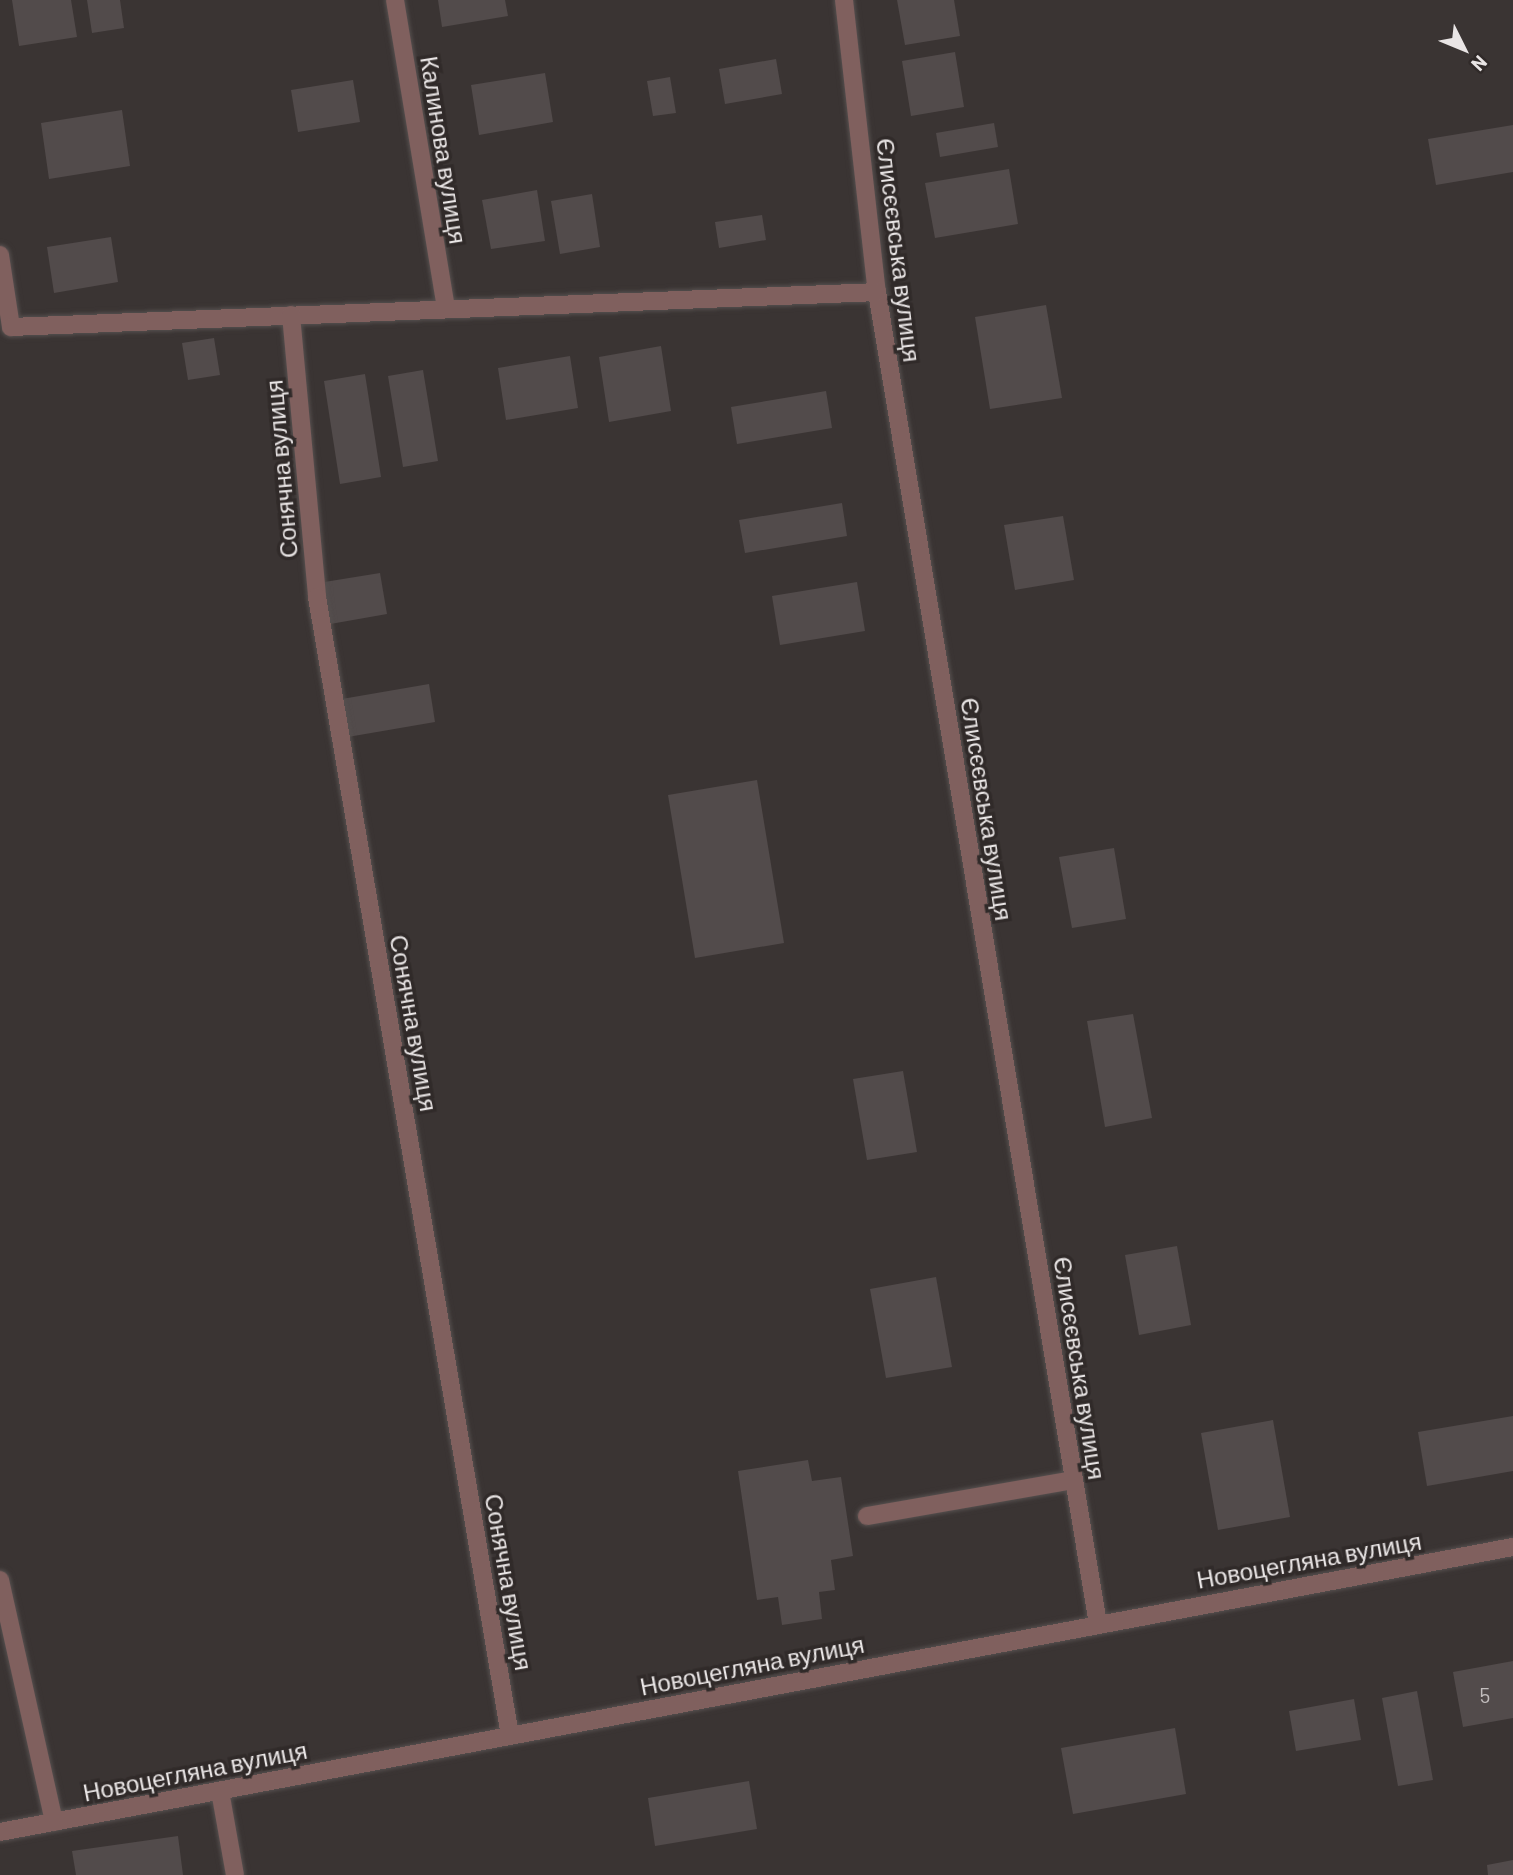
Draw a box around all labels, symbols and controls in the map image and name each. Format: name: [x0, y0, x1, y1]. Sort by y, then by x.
north arrow: [1429, 14, 1499, 84]
text: N: [1467, 51, 1492, 76]
street label: Калинова вулиця: [415, 54, 473, 246]
street label: Єлисєєвська вулиця: [871, 137, 927, 363]
street label: Сонячна вулиця: [259, 379, 303, 559]
street label: Єлисєєвська вулиця: [955, 696, 1019, 922]
street label: Сонячна вулиця: [384, 933, 444, 1113]
street label: Єлисєєвська вулиця: [1048, 1255, 1112, 1481]
street label: Сонячна вулиця: [479, 1492, 539, 1672]
street label: Новоцегляна вулиця: [1194, 1526, 1424, 1594]
street label: Новоцегляна вулиця: [637, 1629, 867, 1701]
house number: 5: [1480, 1682, 1490, 1708]
street label: Новоцегляна вулиця: [80, 1735, 310, 1807]

